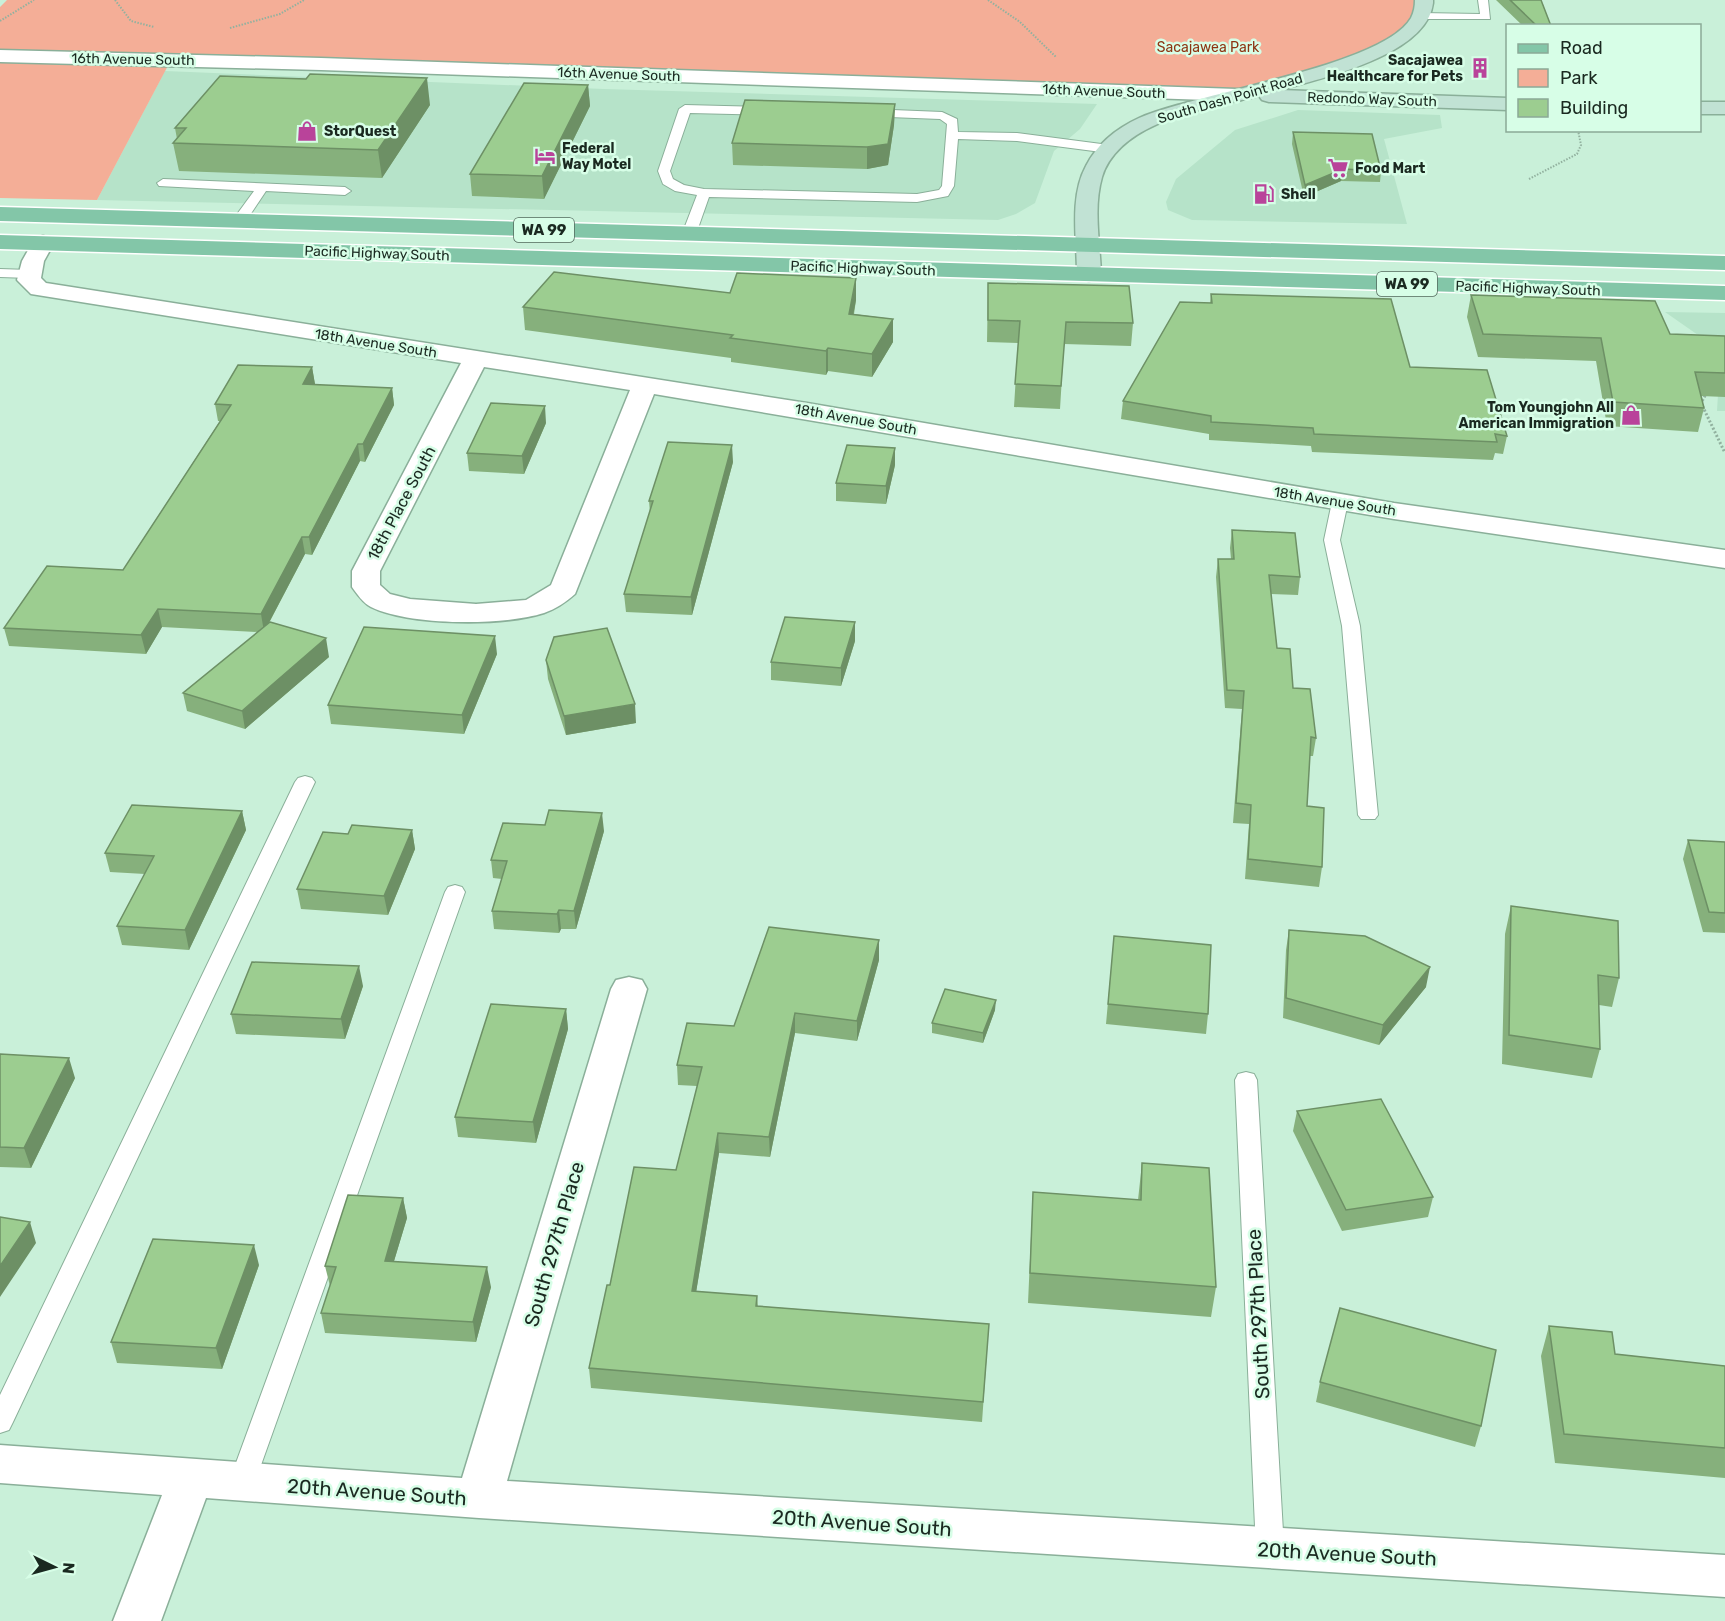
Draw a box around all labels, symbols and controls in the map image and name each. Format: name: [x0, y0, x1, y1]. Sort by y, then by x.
legend: [1506, 24, 1701, 132]
text: Road: [1560, 37, 1603, 59]
park label: Sacajawea Park: [1157, 39, 1260, 56]
street label: 16th Avenue South: [71, 50, 195, 69]
place label: Sacajawea Healthcare for Pets: [1327, 52, 1463, 85]
building icon: Sacajawea Healthcare for Pets: [1468, 56, 1492, 80]
street label: 16th Avenue South: [557, 64, 681, 85]
text: Park: [1560, 67, 1598, 89]
street label: South Dash Point Road: [1156, 70, 1305, 127]
street label: 16th Avenue South: [1042, 81, 1166, 102]
street label: Redondo Way South: [1307, 89, 1437, 110]
text: Building: [1560, 97, 1628, 119]
shop icon: StorQuest: [295, 119, 319, 143]
place label: StorQuest: [324, 123, 397, 140]
place label: Federal Way Motel: [562, 140, 631, 173]
hotel icon: Federal Way Motel: [533, 144, 557, 168]
supermarket icon: Food Mart: [1326, 156, 1350, 180]
place label: Food Mart: [1355, 160, 1426, 177]
fuel station icon: Shell: [1252, 182, 1276, 206]
place label: Shell: [1281, 186, 1316, 203]
road number: WA 99: [514, 218, 574, 242]
street label: Pacific Highway South: [304, 242, 450, 265]
street label: Pacific Highway South: [790, 257, 936, 280]
road number: WA 99: [1377, 272, 1437, 296]
street label: Pacific Highway South: [1455, 277, 1601, 300]
street label: 18th Avenue South: [314, 325, 438, 362]
place label: Tom Youngjohn All American Immigration: [1458, 399, 1614, 432]
street label: 18th Avenue South: [794, 400, 918, 439]
shop icon: Tom Youngjohn All American Immigration: [1619, 403, 1643, 427]
street label: 18th Place South: [363, 443, 440, 564]
street label: 18th Avenue South: [1273, 483, 1397, 520]
street label: South 297th Place: [519, 1159, 589, 1329]
street label: South 297th Place: [1242, 1228, 1274, 1400]
street label: 20th Avenue South: [287, 1474, 467, 1510]
street label: 20th Avenue South: [772, 1505, 952, 1541]
north arrow: [24, 1537, 84, 1597]
street label: 20th Avenue South: [1257, 1537, 1437, 1571]
text: N: [58, 1562, 78, 1575]

